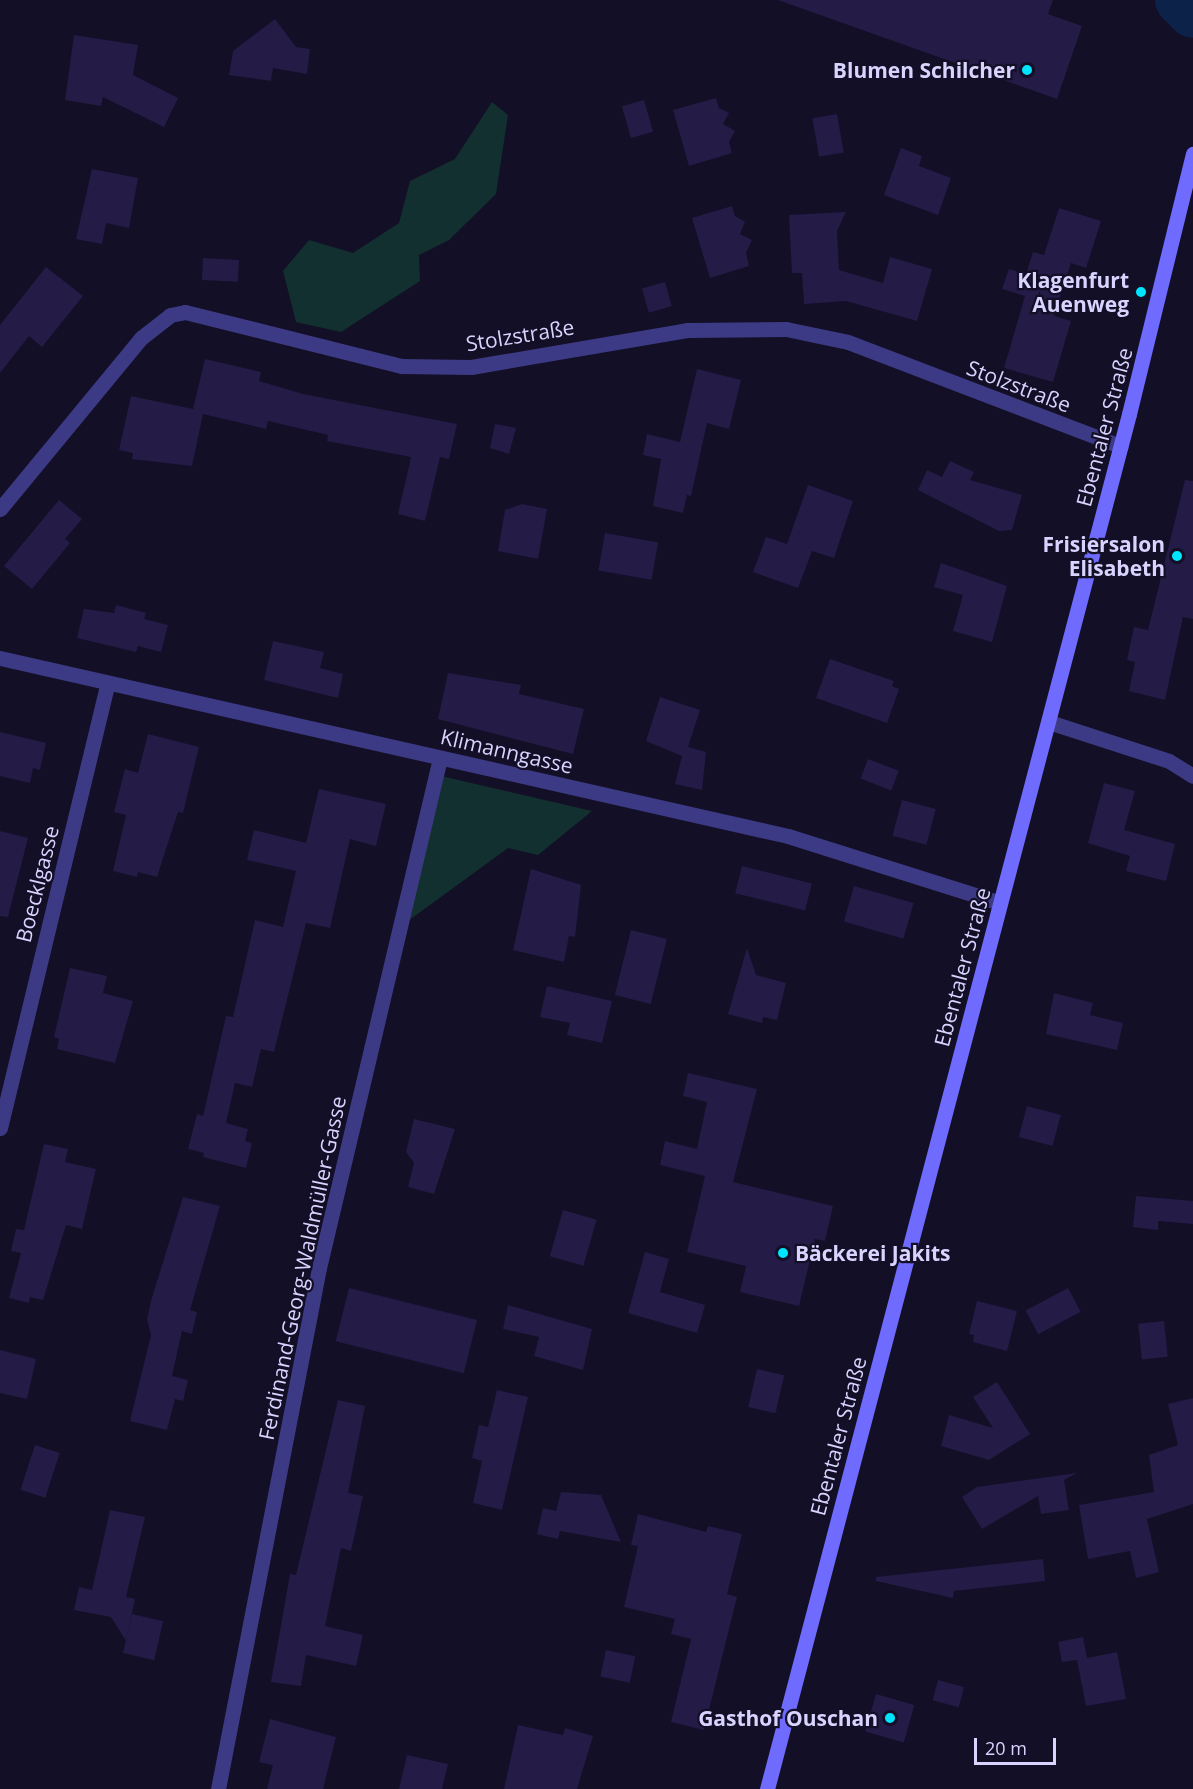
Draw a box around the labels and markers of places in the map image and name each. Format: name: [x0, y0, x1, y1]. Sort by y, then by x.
place label: Blumen Schilcher: [833, 57, 1015, 83]
marker: Blumen Schilcher: [1020, 63, 1034, 77]
place label: Klagenfurt Auenweg: [1017, 267, 1129, 317]
marker: Klagenfurt Auenweg: [1134, 285, 1148, 299]
place label: Frisiersalon Elisabeth: [1042, 531, 1165, 581]
marker: Frisiersalon Elisabeth: [1170, 549, 1184, 563]
place label: Bäckerei Jakits: [795, 1240, 950, 1266]
marker: Bäckerei Jakits: [776, 1246, 790, 1260]
place label: Gasthof Ouschan: [698, 1705, 878, 1731]
marker: Gasthof Ouschan: [883, 1711, 897, 1725]

